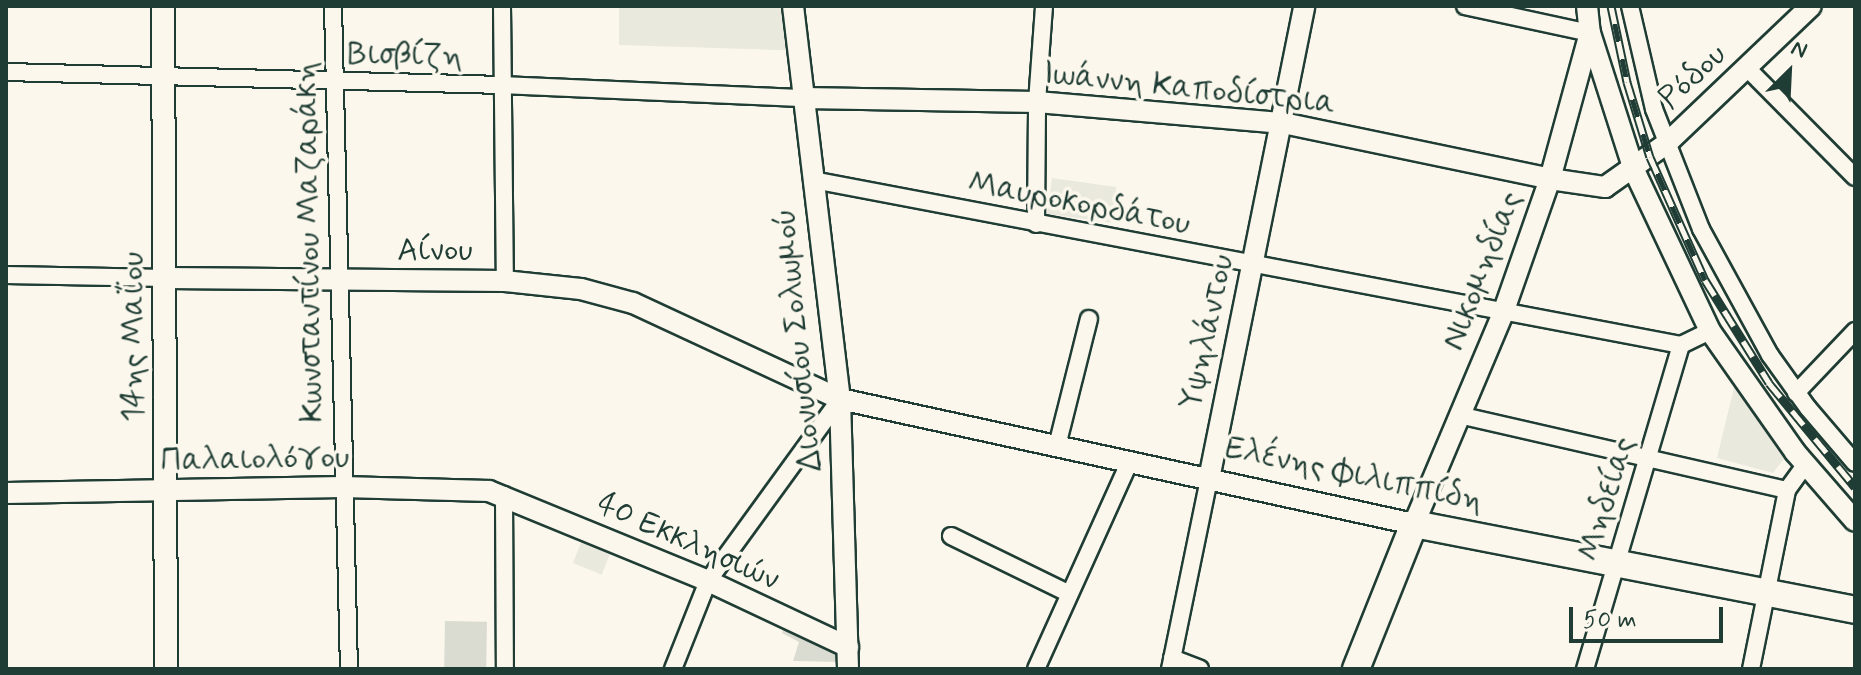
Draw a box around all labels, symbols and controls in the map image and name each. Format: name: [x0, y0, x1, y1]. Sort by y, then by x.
north arrow: [1749, 32, 1829, 112]
text: N: [1786, 34, 1811, 66]
street label: Βισβίζη: [347, 36, 463, 76]
street label: Ρόδου: [1651, 36, 1735, 118]
street label: Ιωάννη Καποδίστρια: [1041, 55, 1337, 123]
street label: Κωνσταντίνου Μαζαράκη: [288, 61, 332, 423]
street label: Μαυροκορδάτου: [965, 164, 1193, 244]
street label: Νικομηδίας: [1435, 186, 1531, 356]
street label: Διονυσίου Σολωμού: [766, 207, 832, 473]
street label: Αίνου: [397, 232, 473, 270]
street label: Υψηλάντου: [1173, 251, 1243, 413]
street label: 14ης Μαΐου: [115, 252, 153, 422]
street label: Ελένης Φιλιππίδη: [1222, 429, 1486, 521]
street label: Μηδείας: [1570, 432, 1644, 566]
street label: Παλαιολόγου: [160, 439, 350, 481]
street label: 40 Εκκλησιών: [591, 485, 785, 599]
scale bar: [1573, 591, 1727, 641]
text: 50 m: [1583, 605, 1637, 636]

